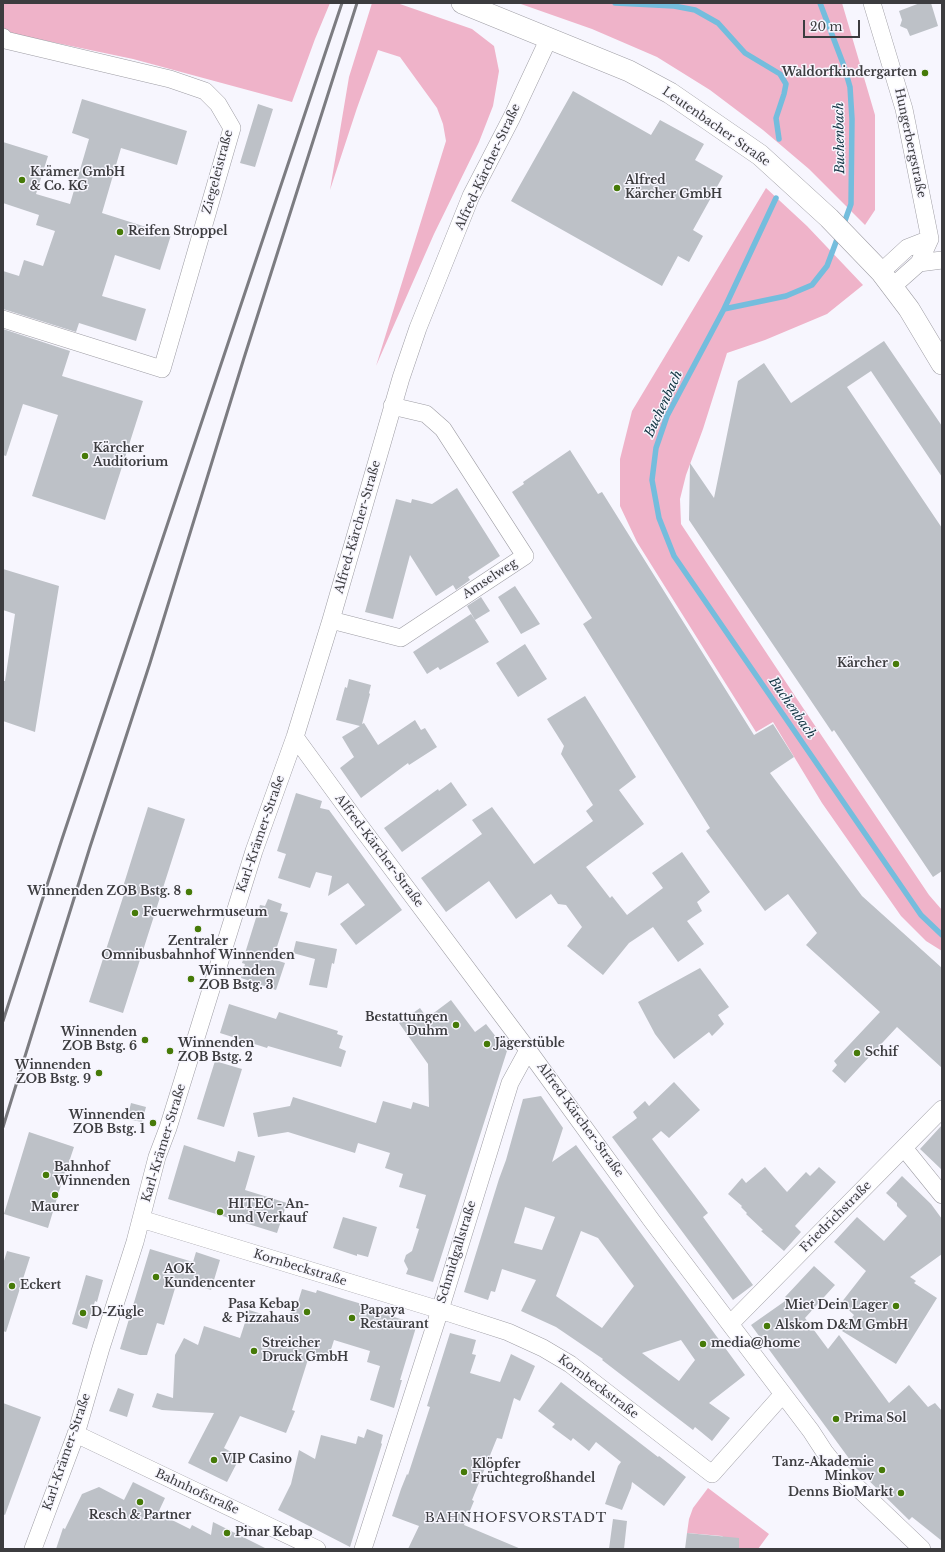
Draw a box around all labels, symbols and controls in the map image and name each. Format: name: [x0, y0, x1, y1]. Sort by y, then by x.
scale bar: [805, 12, 862, 38]
text: 20 m: [810, 19, 842, 34]
place label: Waldorfkindergarten: [782, 66, 917, 80]
marker: Waldorfkindergarten: [920, 68, 930, 78]
street label: Leutenbacher Straße: [659, 84, 773, 170]
street label: Hungerbergstraße: [891, 87, 929, 199]
street label: Alfred-Kärcher-Straße: [452, 102, 524, 232]
water label: Buchenbach: [832, 102, 848, 174]
street label: Ziegeleistraße: [200, 128, 236, 216]
place label: Krämer GmbH & Co. KG: [30, 166, 125, 194]
place label: Alfred Kärcher GmbH: [625, 174, 722, 202]
marker: Krämer GmbH & Co. KG: [17, 175, 27, 185]
marker: Alfred Kärcher GmbH: [612, 183, 622, 193]
place label: Reifen Stroppel: [128, 225, 227, 239]
marker: Reifen Stroppel: [115, 227, 125, 237]
water label: Buchenbach: [642, 368, 686, 440]
place label: Kärcher Auditorium: [93, 442, 168, 470]
marker: Kärcher Auditorium: [80, 451, 90, 461]
street label: Alfred-Kärcher-Straße: [332, 459, 384, 595]
street label: Amselweg: [460, 556, 520, 602]
place label: Kärcher: [837, 657, 888, 671]
marker: Kärcher: [891, 659, 901, 669]
water label: Buchenbach: [765, 674, 819, 742]
street label: Karl-Krämer-Straße: [234, 773, 288, 895]
street label: Alfred-Kärcher-Straße: [332, 792, 426, 910]
place label: Winnenden ZOB Bstg. 8: [27, 885, 181, 899]
marker: Winnenden ZOB Bstg. 8: [184, 887, 194, 897]
place label: Feuerwehrmuseum: [143, 906, 268, 920]
marker: Feuerwehrmuseum: [130, 908, 140, 918]
marker: Zentraler Omnibusbahnhof Winnenden: [193, 924, 203, 934]
place label: Zentraler Omnibusbahnhof Winnenden: [101, 935, 295, 963]
place label: Winnenden ZOB Bstg. 3: [199, 965, 275, 993]
marker: Winnenden ZOB Bstg. 3: [186, 974, 196, 984]
place label: Bestattungen Duhm: [365, 1011, 448, 1039]
marker: Bestattungen Duhm: [451, 1020, 461, 1030]
place label: Winnenden ZOB Bstg. 6: [61, 1026, 137, 1054]
marker: Winnenden ZOB Bstg. 6: [140, 1035, 150, 1045]
place label: Winnenden ZOB Bstg. 2: [178, 1037, 254, 1065]
place label: Jägerstüble: [495, 1037, 565, 1051]
marker: Jägerstüble: [482, 1039, 492, 1049]
marker: Winnenden ZOB Bstg. 2: [165, 1046, 175, 1056]
place label: Schif: [865, 1046, 898, 1060]
marker: Schif: [852, 1048, 862, 1058]
place label: Winnenden ZOB Bstg. 9: [15, 1059, 91, 1087]
street label: Alfred-Kärcher-Straße: [534, 1060, 626, 1180]
marker: Winnenden ZOB Bstg. 9: [94, 1068, 104, 1078]
street label: Karl-Krämer-Straße: [139, 1082, 189, 1204]
place label: Winnenden ZOB Bstg. 1: [69, 1109, 145, 1137]
marker: Winnenden ZOB Bstg. 1: [148, 1118, 158, 1128]
place label: Bahnhof Winnenden: [54, 1161, 130, 1189]
marker: Bahnhof Winnenden: [41, 1170, 51, 1180]
street label: Friedrichstraße: [797, 1178, 875, 1256]
marker: Maurer: [50, 1190, 60, 1200]
place label: HITEC - An- und Verkauf: [228, 1198, 309, 1226]
street label: Schmidgallstraße: [435, 1199, 479, 1305]
place label: Maurer: [31, 1201, 79, 1215]
marker: HITEC - An- und Verkauf: [215, 1207, 225, 1217]
street label: Kornbeckstraße: [252, 1247, 348, 1289]
place label: AOK Kundencenter: [164, 1263, 255, 1291]
marker: AOK Kundencenter: [151, 1272, 161, 1282]
place label: Eckert: [20, 1279, 61, 1293]
marker: Eckert: [7, 1281, 17, 1291]
place label: Pasa Kebap & Pizzahaus: [222, 1298, 299, 1326]
place label: Miet Dein Lager: [785, 1299, 888, 1313]
marker: Miet Dein Lager: [891, 1301, 901, 1311]
place label: Papaya Restaurant: [360, 1304, 428, 1332]
place label: D-Zügle: [91, 1306, 144, 1320]
marker: Pasa Kebap & Pizzahaus: [302, 1307, 312, 1317]
marker: D-Zügle: [78, 1308, 88, 1318]
marker: Papaya Restaurant: [347, 1313, 357, 1323]
place label: Alskom D&M GmbH: [775, 1319, 908, 1333]
marker: Alskom D&M GmbH: [762, 1321, 772, 1331]
place label: Streicher Druck GmbH: [262, 1337, 348, 1365]
place label: media@home: [711, 1337, 800, 1351]
marker: media@home: [698, 1339, 708, 1349]
marker: Streicher Druck GmbH: [249, 1346, 259, 1356]
street label: Kornbeckstraße: [555, 1352, 641, 1422]
street label: Karl-Krämer-Straße: [40, 1391, 94, 1513]
place label: Prima Sol: [844, 1412, 906, 1426]
marker: Prima Sol: [831, 1414, 841, 1424]
place label: VIP Casino: [222, 1453, 292, 1467]
marker: VIP Casino: [209, 1455, 219, 1465]
place label: Tanz-Akademie Minkov: [772, 1456, 874, 1484]
place label: Klöpfer Früchtegroßhandel: [472, 1458, 595, 1486]
marker: Tanz-Akademie Minkov: [877, 1465, 887, 1475]
street label: Bahnhofstraße: [153, 1466, 241, 1518]
marker: Klöpfer Früchtegroßhandel: [459, 1467, 469, 1477]
place label: Denns BioMarkt: [788, 1486, 893, 1500]
marker: Denns BioMarkt: [896, 1488, 906, 1498]
marker: Resch & Partner: [135, 1497, 145, 1507]
place label: Resch & Partner: [89, 1509, 191, 1523]
district label: BAHNHOFSVORSTADT: [425, 1510, 607, 1526]
place label: Pinar Kebap: [235, 1526, 313, 1540]
marker: Pinar Kebap: [222, 1528, 232, 1538]

